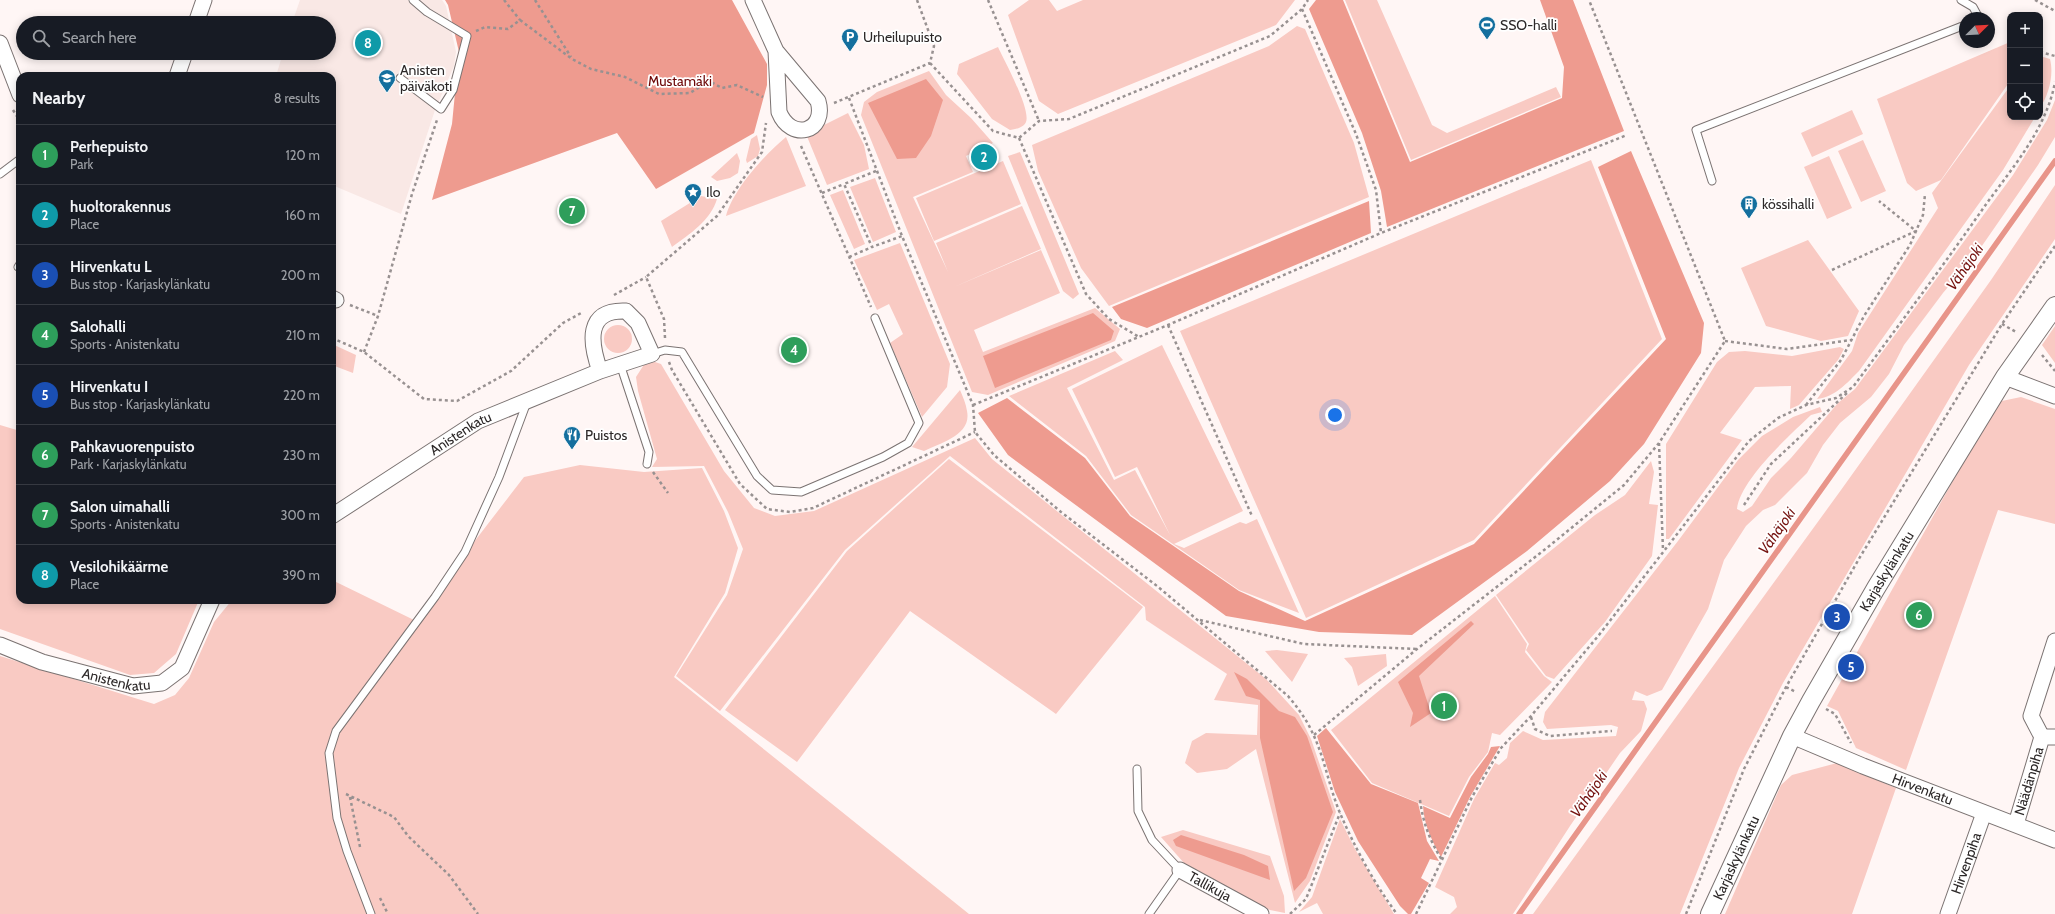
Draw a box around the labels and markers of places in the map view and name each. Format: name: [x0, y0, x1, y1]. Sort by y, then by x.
sports icon: SSO-halli: [1477, 15, 1497, 40]
place label: SSO-halli: [1500, 16, 1557, 34]
parking icon: Urheilupuisto: [840, 27, 860, 52]
pin: 8: [355, 28, 381, 58]
place label: Urheilupuisto: [863, 28, 942, 46]
place label: Anisten päiväkoti: [400, 61, 452, 95]
school or university icon: Anisten päiväkoti: [377, 68, 397, 93]
pin: 2: [971, 142, 997, 172]
place icon: Ilo: [683, 182, 703, 207]
place label: Ilo: [706, 183, 721, 201]
building icon: kössihalli: [1739, 194, 1759, 219]
place label: kössihalli: [1762, 195, 1814, 213]
pin: 7: [559, 196, 585, 226]
pin: 4: [781, 335, 807, 365]
restaurant icon: Puistos: [562, 425, 582, 450]
place label: Puistos: [585, 426, 627, 444]
pin: 6: [1906, 600, 1932, 630]
pin: 3: [1824, 602, 1850, 632]
pin: 5: [1838, 652, 1864, 682]
pin: 1: [1431, 691, 1457, 721]

